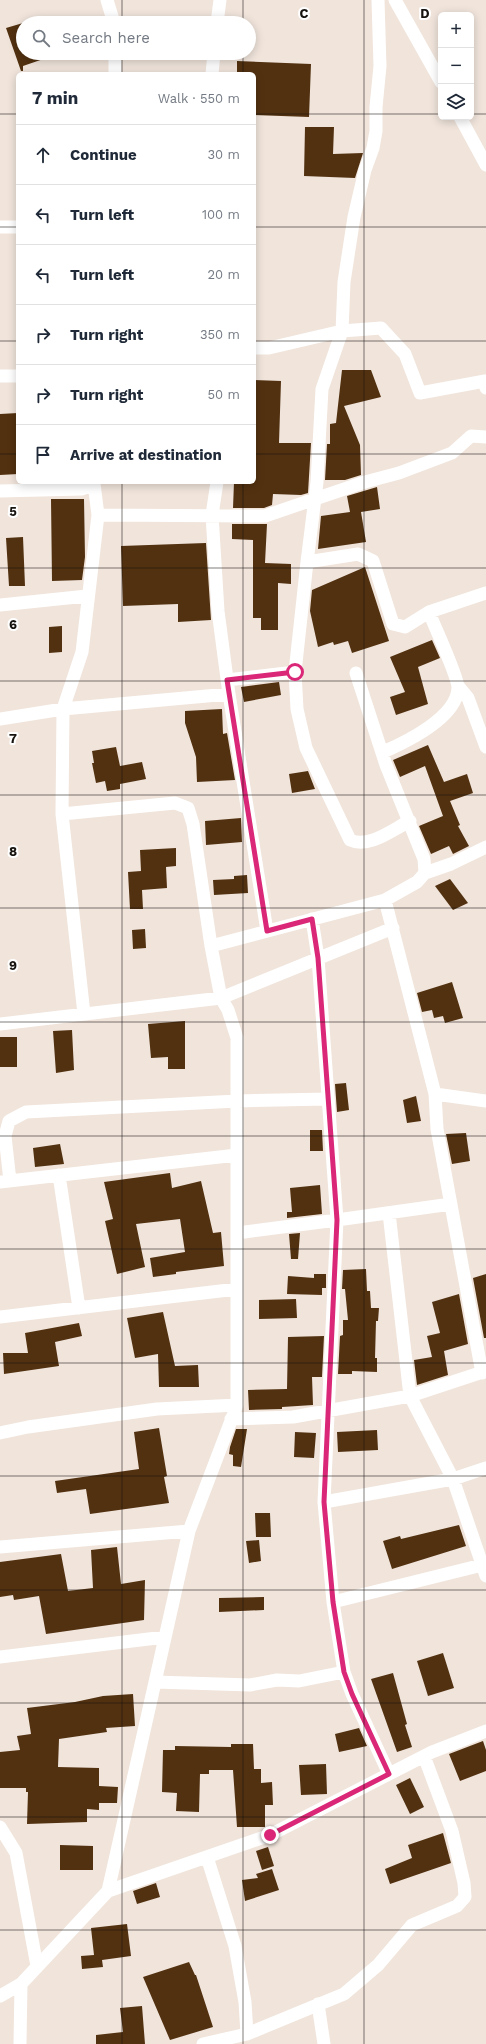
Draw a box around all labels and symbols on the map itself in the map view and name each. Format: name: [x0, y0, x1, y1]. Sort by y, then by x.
text: C: [300, 6, 309, 21]
text: D: [420, 6, 430, 21]
text: 5: [9, 504, 17, 519]
text: 6: [9, 617, 17, 632]
route start: [286, 663, 304, 681]
text: 7: [9, 731, 17, 746]
text: 8: [9, 844, 17, 859]
text: 9: [9, 958, 17, 973]
route end: [261, 1826, 279, 1844]

